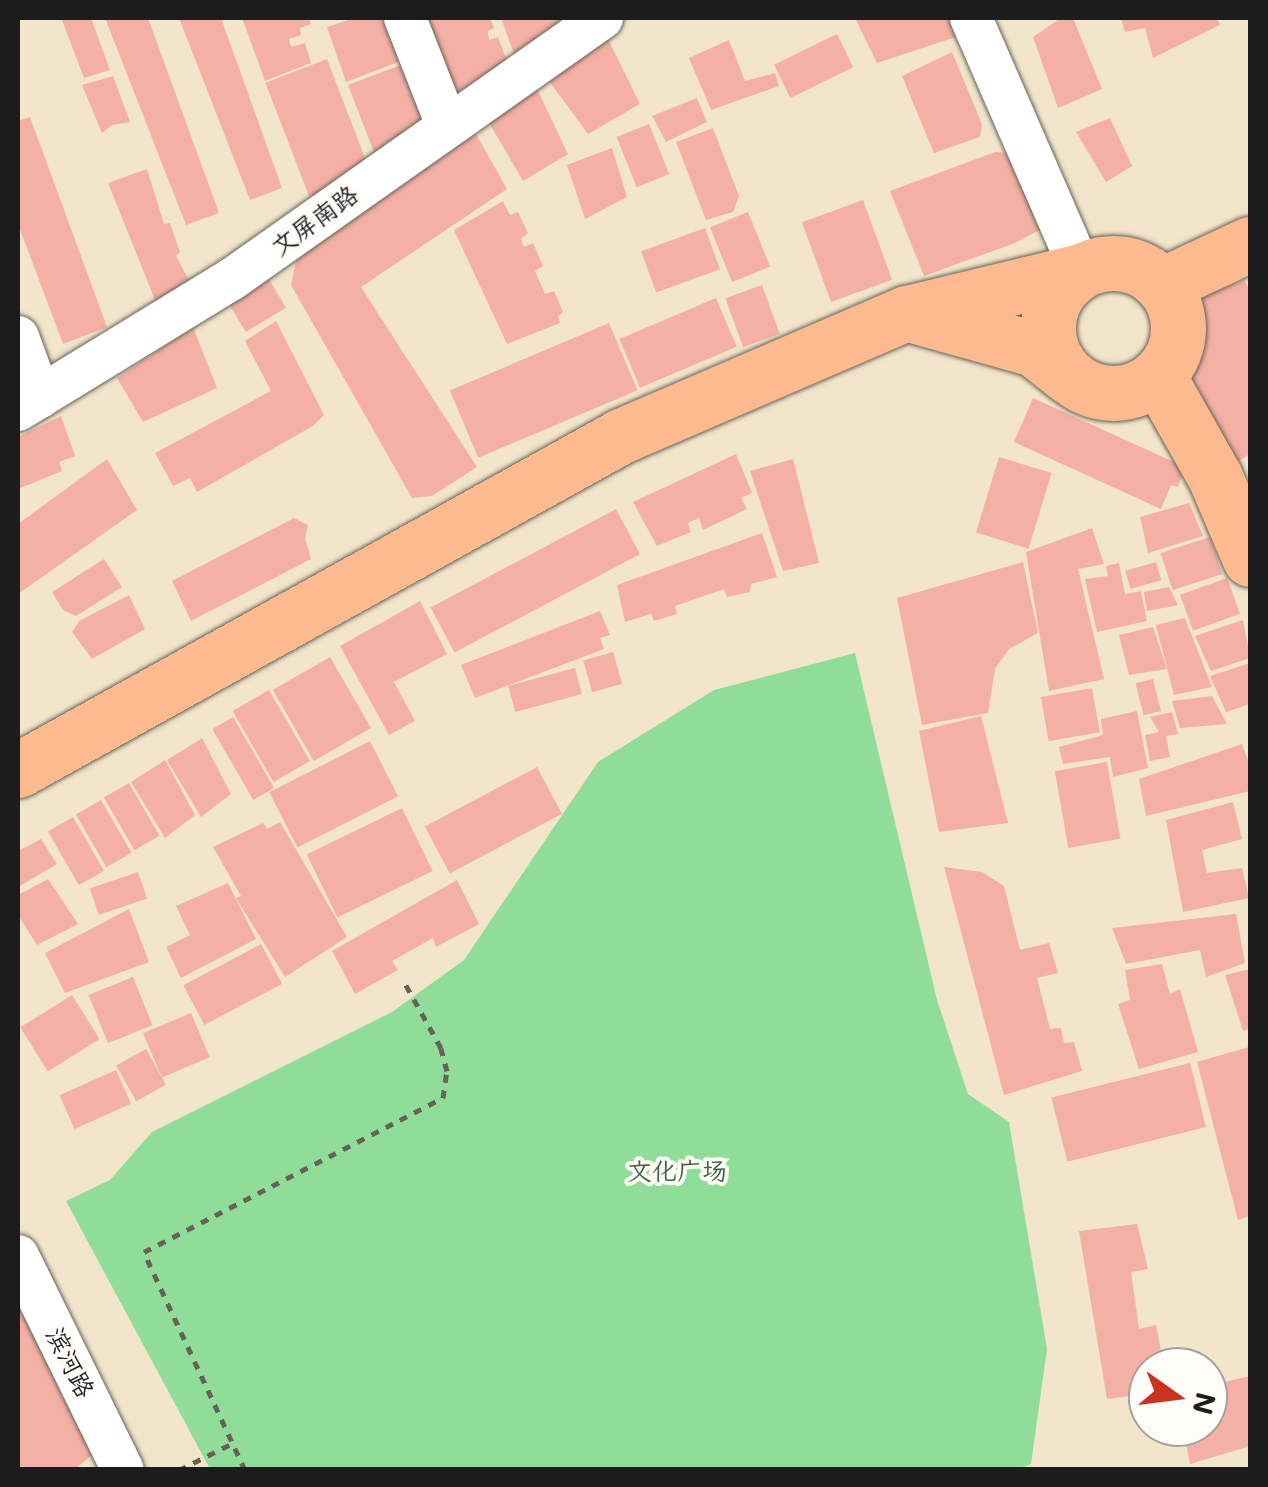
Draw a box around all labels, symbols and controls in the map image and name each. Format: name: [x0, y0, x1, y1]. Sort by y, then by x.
street label: 文屏南路: [265, 178, 363, 262]
park label: 文化广场: [627, 1155, 727, 1185]
street label: 滨河路: [41, 1322, 101, 1402]
north arrow: [1128, 1347, 1228, 1447]
text: N: [1185, 1389, 1225, 1418]

